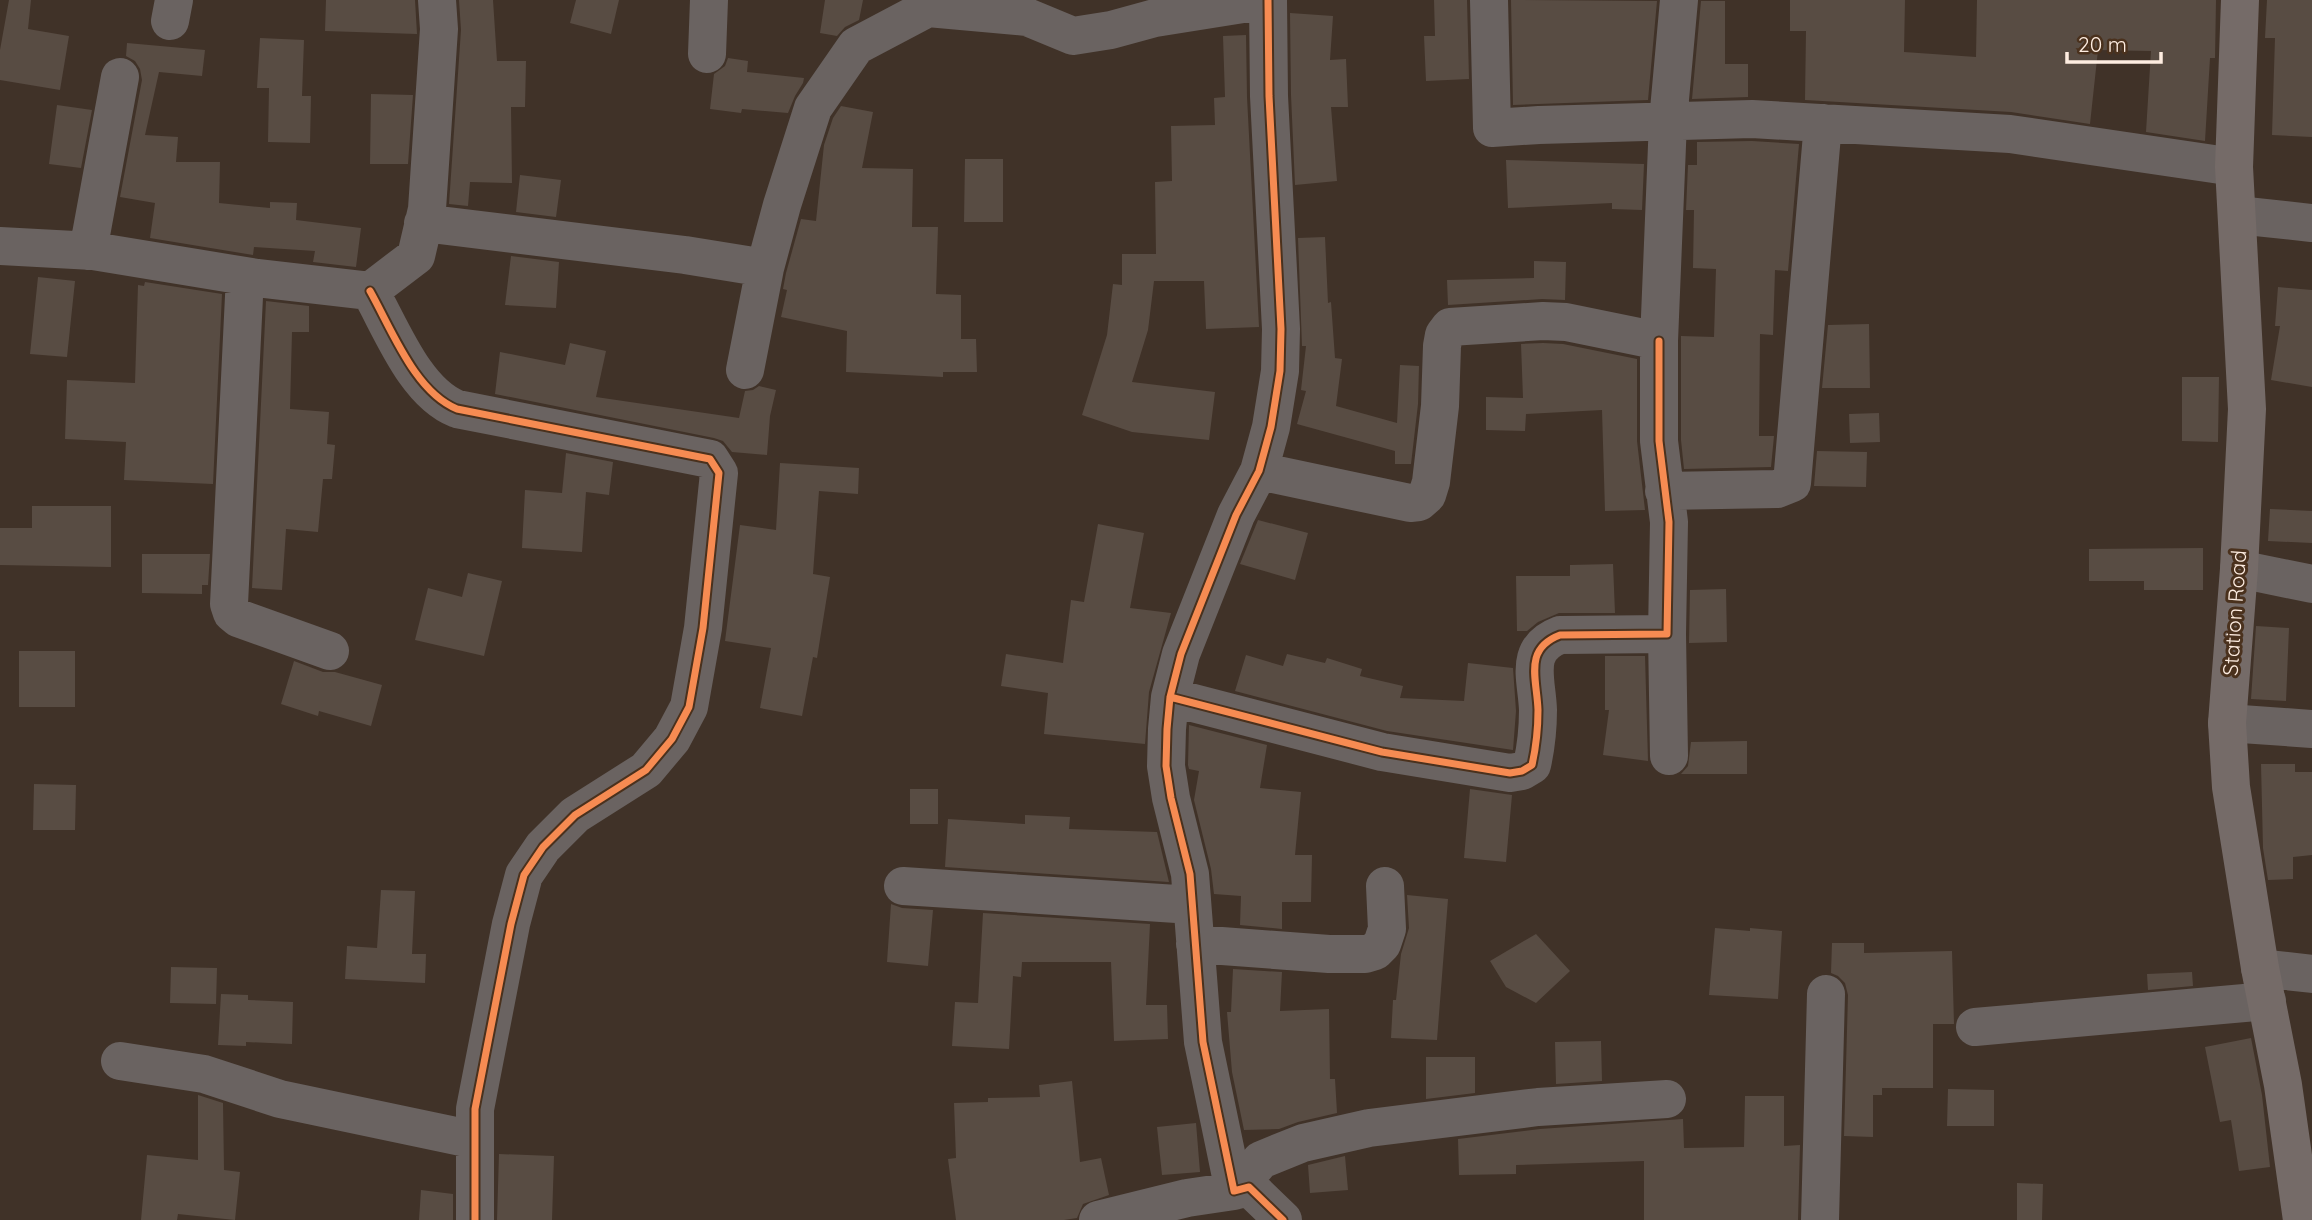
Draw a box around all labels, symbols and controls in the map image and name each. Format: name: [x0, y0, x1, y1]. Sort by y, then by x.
scale bar: [2067, 21, 2162, 65]
text: 20 m: [2078, 31, 2127, 57]
street label: Station Road: [2217, 549, 2251, 677]

